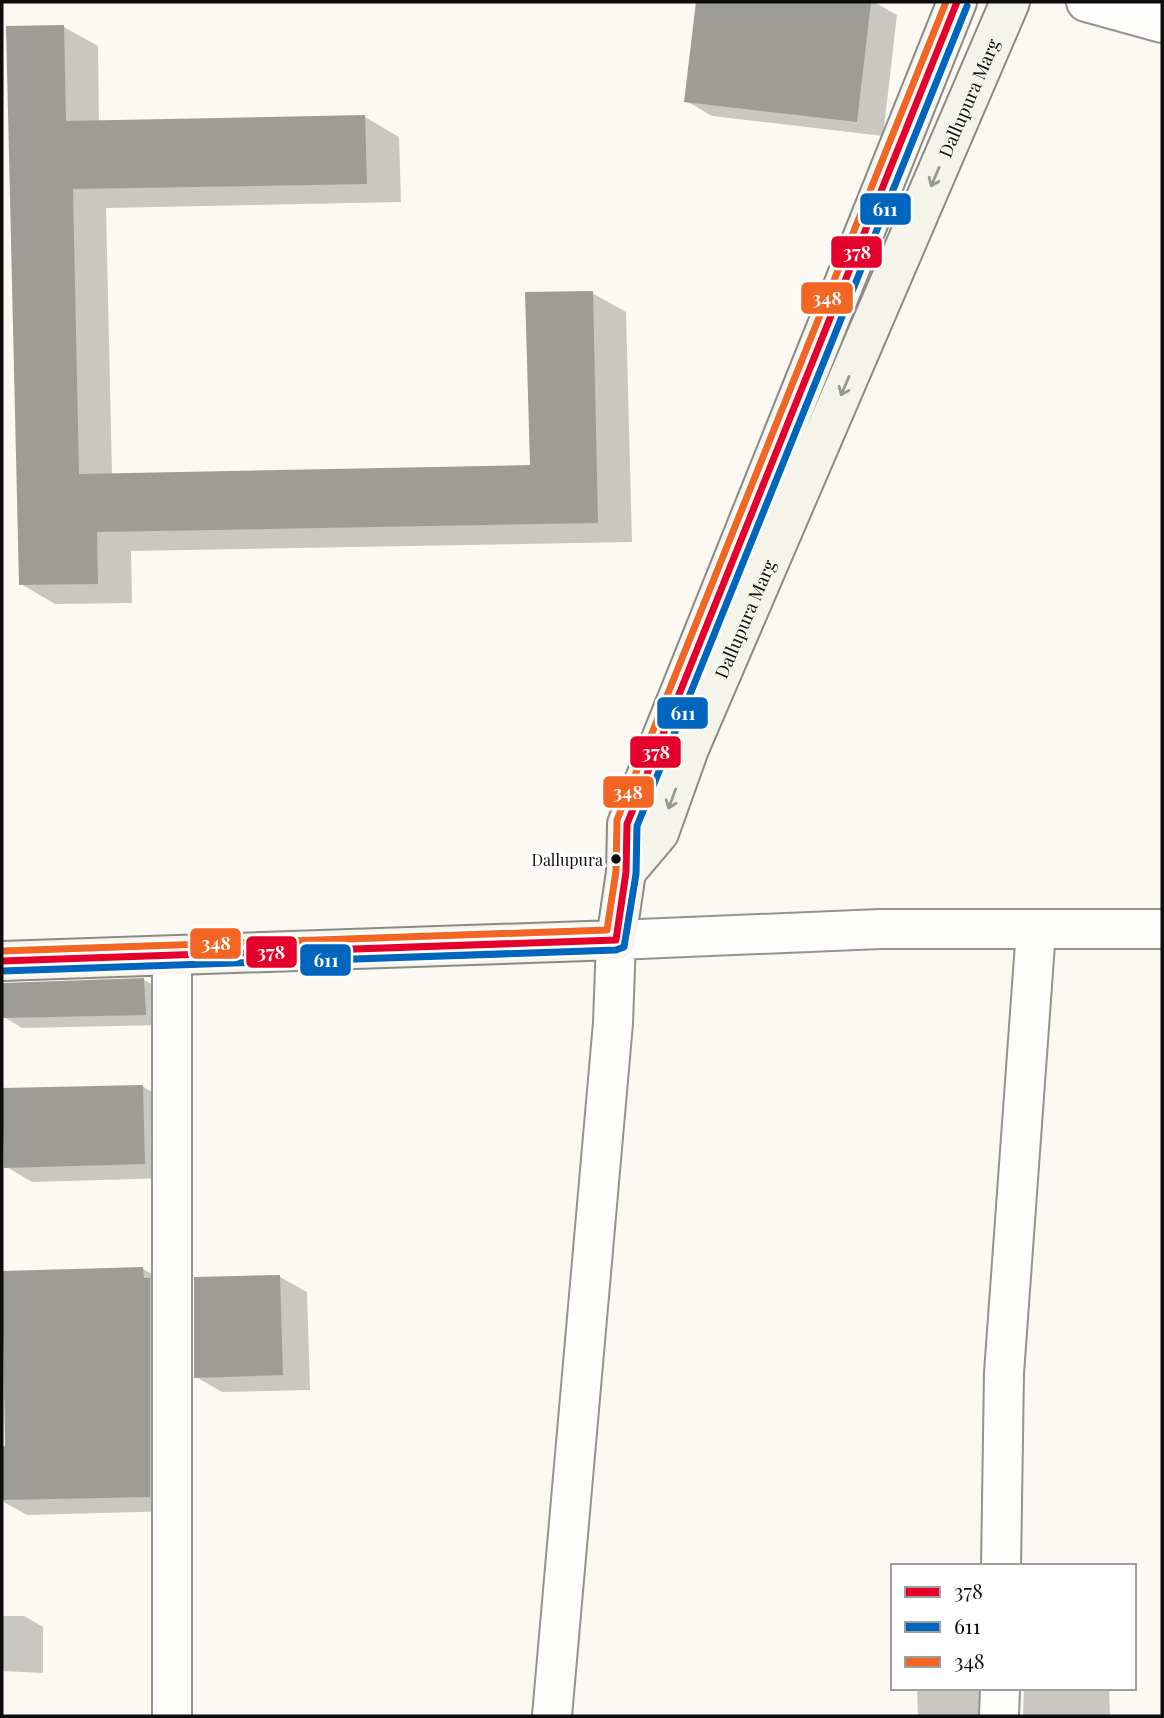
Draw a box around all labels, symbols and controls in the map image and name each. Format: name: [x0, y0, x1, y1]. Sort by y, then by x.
street label: Dallupura Marg: [933, 34, 1005, 161]
one-way arrow: [928, 166, 941, 187]
line badge: 611: [859, 192, 912, 226]
text: 611: [872, 195, 898, 221]
line badge: 378: [830, 235, 883, 269]
text: 378: [843, 238, 871, 264]
line badge: 348: [800, 281, 854, 315]
text: 348: [812, 284, 842, 310]
one-way arrow: [838, 375, 851, 396]
street label: Dallupura Marg: [709, 555, 781, 682]
line badge: 611: [656, 696, 709, 730]
text: 611: [670, 699, 696, 725]
line badge: 378: [629, 735, 682, 769]
text: 378: [642, 738, 670, 764]
line badge: 348: [602, 775, 655, 809]
text: 348: [613, 778, 643, 804]
one-way arrow: [664, 787, 677, 809]
place label: Dallupura: [531, 849, 603, 870]
marker: Dallupura: [609, 852, 623, 866]
line badge: 348: [189, 927, 242, 960]
text: 348: [201, 929, 231, 955]
line badge: 378: [245, 935, 298, 969]
text: 378: [257, 938, 285, 964]
line badge: 611: [299, 943, 352, 977]
text: 611: [313, 946, 339, 972]
legend: [891, 1564, 1136, 1690]
text: 378: [954, 1576, 983, 1604]
text: 611: [954, 1611, 981, 1639]
text: 348: [954, 1646, 985, 1674]

